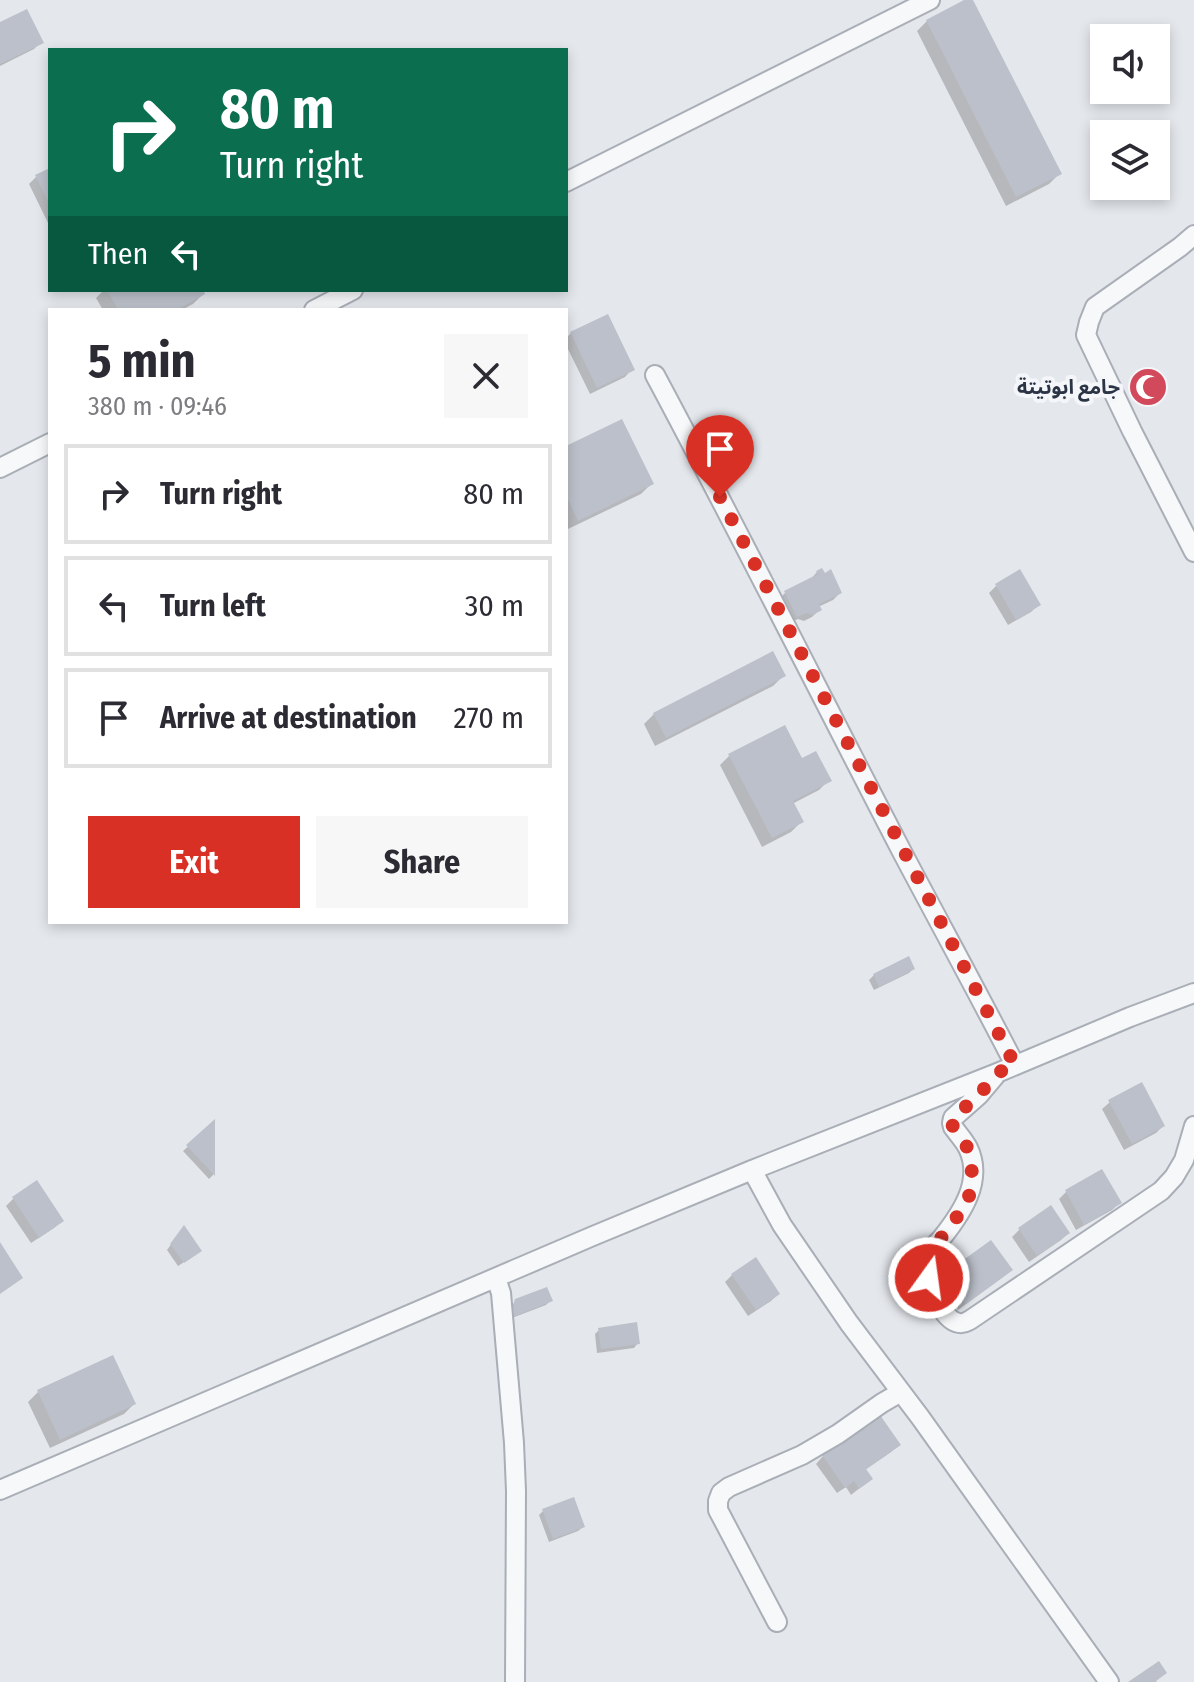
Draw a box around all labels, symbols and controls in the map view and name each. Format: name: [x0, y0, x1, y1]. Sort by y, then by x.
map controls: [1090, 24, 1170, 200]
button: sound: [1090, 24, 1170, 104]
text: 80 m: [220, 76, 335, 143]
icon: right: [88, 80, 192, 184]
button: layers: [1090, 120, 1170, 200]
text: Turn right: [220, 144, 363, 188]
icon: left: [164, 232, 208, 276]
text: Then: [88, 236, 148, 272]
text: 5 min: [88, 332, 196, 390]
button: close: [444, 334, 528, 418]
mosque icon: جامع ابوتيتة: [1127, 366, 1169, 408]
place label: جامع ابوتيتة: [1017, 375, 1120, 402]
text: 380 m · 09:46: [88, 391, 227, 422]
pin: [686, 415, 754, 497]
icon: arrive: [698, 427, 742, 471]
icon: right: [92, 472, 136, 516]
text: Turn right: [160, 476, 282, 512]
text: 80 m: [463, 476, 524, 512]
icon: left: [92, 584, 136, 628]
text: Turn left: [160, 588, 266, 624]
text: 30 m: [465, 588, 524, 624]
icon: arrive: [92, 696, 136, 740]
text: Arrive at destination: [160, 700, 417, 736]
text: 270 m: [453, 700, 524, 736]
button: Exit: [88, 816, 300, 908]
button: Share: [316, 816, 528, 908]
position arrow: [887, 1236, 971, 1320]

